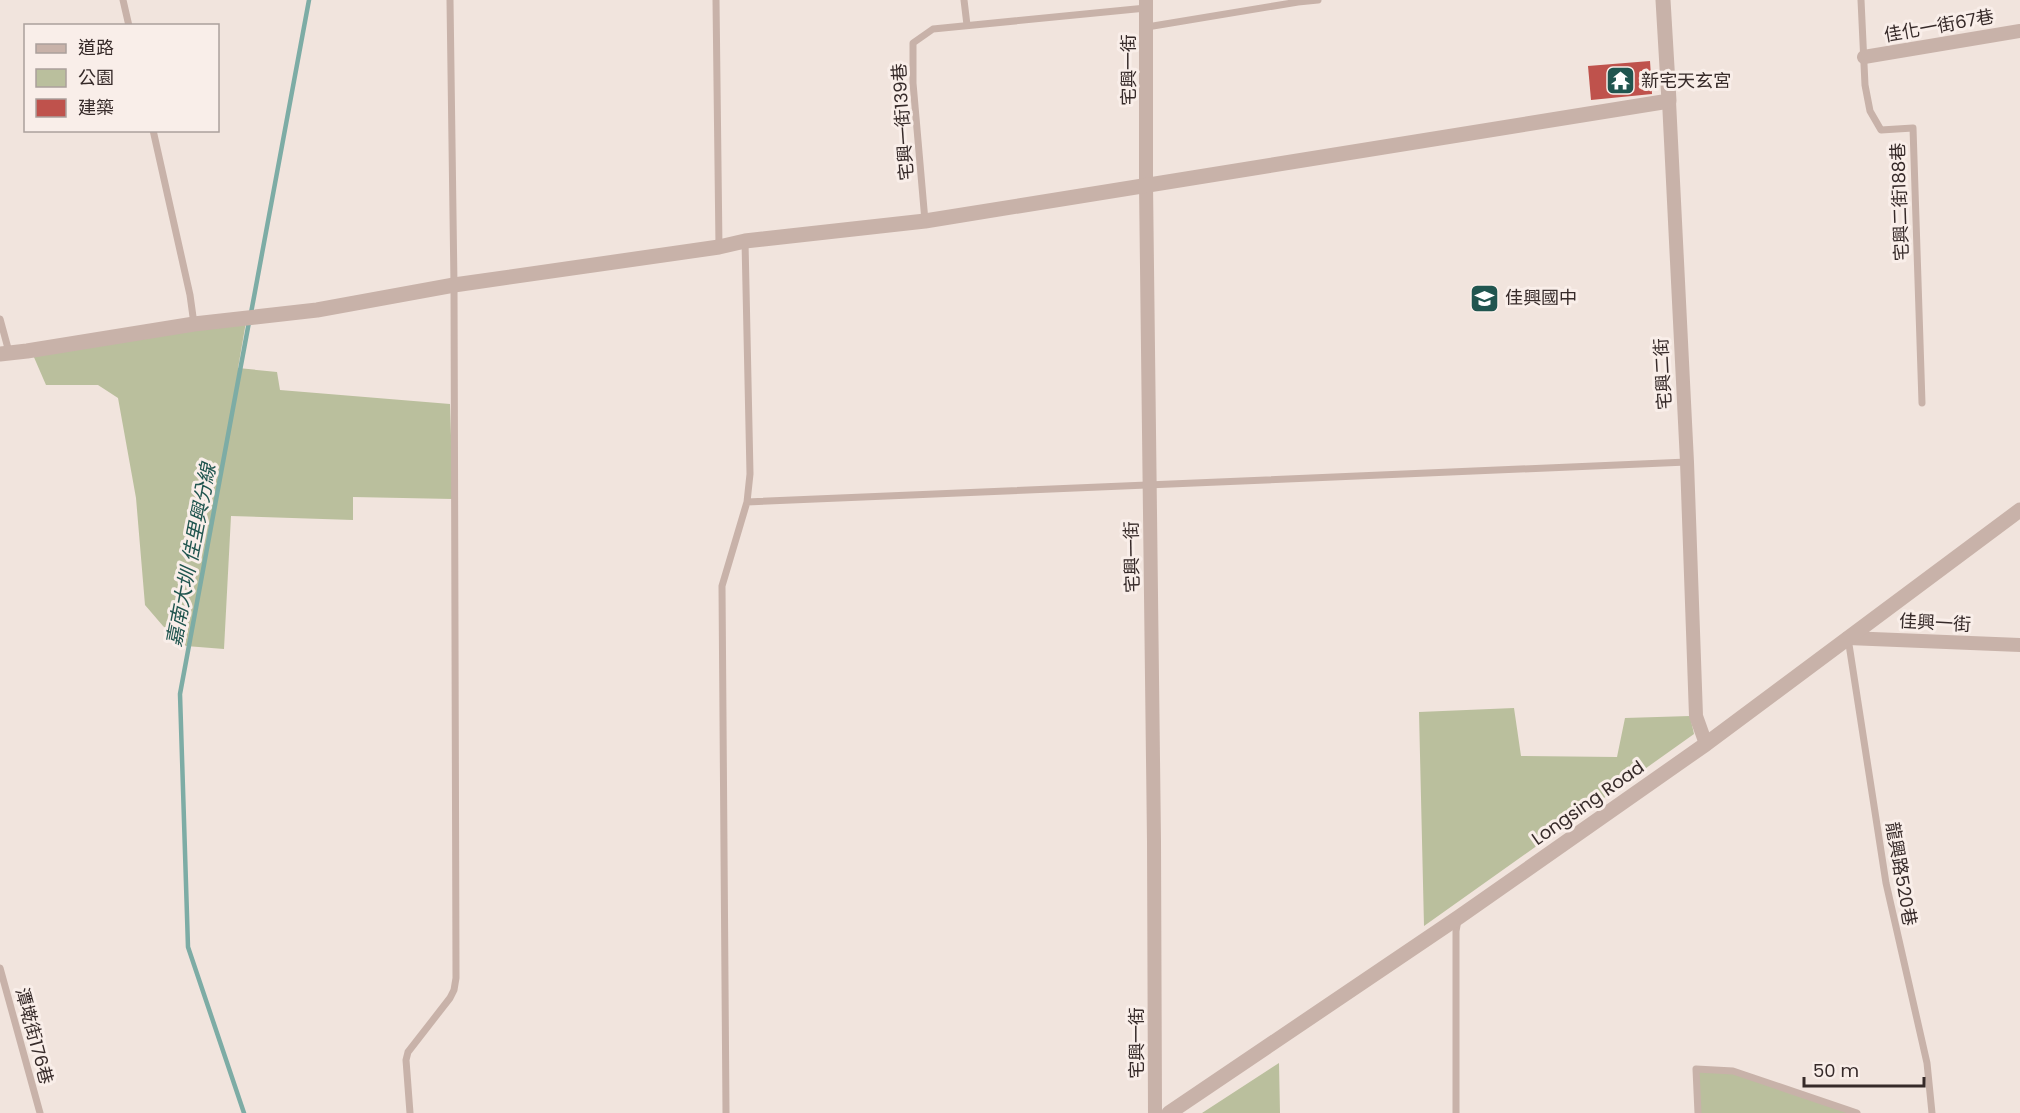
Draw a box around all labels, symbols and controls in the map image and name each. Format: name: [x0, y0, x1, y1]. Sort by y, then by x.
street label: 佳化一街67巷: [1882, 4, 1996, 47]
legend: [24, 24, 219, 132]
street label: 宅興一街: [1116, 34, 1141, 106]
text: 道路: [78, 35, 114, 60]
street label: 宅興一街139巷: [886, 62, 919, 182]
text: 公園: [78, 65, 114, 90]
temple icon: 新宅天玄宮: [1604, 65, 1636, 97]
place label: 新宅天玄宮: [1641, 68, 1731, 93]
text: 建築: [78, 95, 114, 120]
street label: 宅興二街188巷: [1885, 142, 1914, 262]
school or university icon: 佳興國中: [1468, 282, 1500, 314]
place label: 佳興國中: [1505, 285, 1577, 310]
street label: 宅興二街: [1648, 337, 1677, 411]
water label: 嘉南大圳 佳里興分線: [160, 459, 223, 649]
street label: 宅興一街: [1118, 521, 1145, 593]
street label: 佳興一街: [1898, 608, 1972, 637]
street label: Longsing Road: [1526, 754, 1649, 851]
street label: 龍興路520巷: [1880, 820, 1923, 928]
street label: 潭墘街176巷: [10, 985, 59, 1087]
street label: 宅興一街: [1124, 1007, 1149, 1079]
scale bar: [1804, 1050, 1924, 1088]
text: 50 m: [1813, 1058, 1859, 1083]

